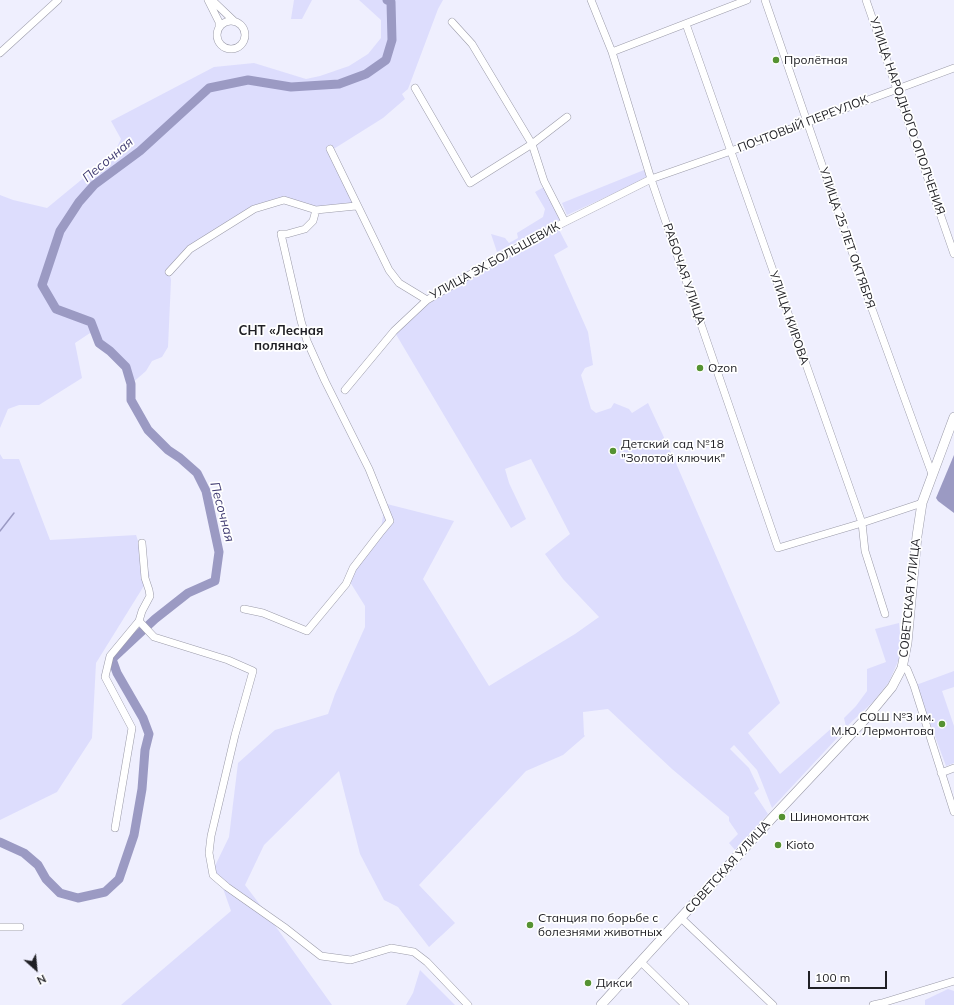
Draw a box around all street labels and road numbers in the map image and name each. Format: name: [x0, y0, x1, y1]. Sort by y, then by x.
street label: УЛИЦА НАРОДНОГО ОПОЛЧЕНИЯ: [866, 15, 948, 217]
street label: ПОЧТОВЫЙ ПЕРЕУЛОК: [736, 92, 870, 156]
street label: УЛИЦА 25 ЛЕТ ОКТЯБРЯ: [816, 165, 878, 311]
street label: УЛИЦА ЭХ БОЛЬШЕВИК: [428, 219, 562, 303]
street label: РАБОЧАЯ УЛИЦА: [660, 221, 708, 327]
street label: УЛИЦА КИРОВА: [766, 269, 812, 367]
street label: СОВЕТСКАЯ УЛИЦА: [897, 538, 923, 658]
street label: СОВЕТСКАЯ УЛИЦА: [683, 818, 773, 916]

